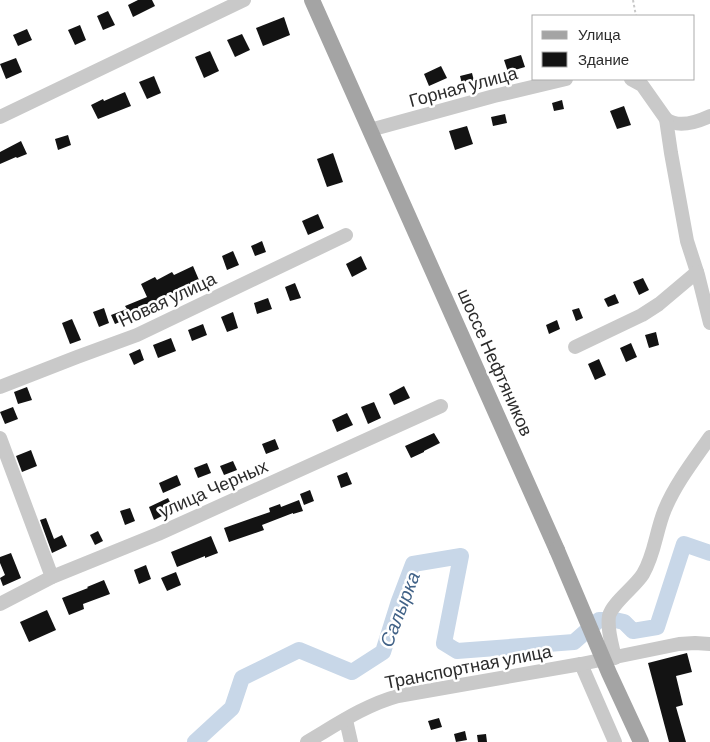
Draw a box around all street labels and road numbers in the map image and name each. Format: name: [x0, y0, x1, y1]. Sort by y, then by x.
street label: Горная улица: [406, 61, 521, 111]
street label: Новая улица: [115, 266, 220, 331]
street label: шоссе Нефтяников: [454, 285, 538, 439]
street label: улица Черных: [155, 454, 271, 522]
street label: Транспортная улица: [383, 639, 554, 693]

